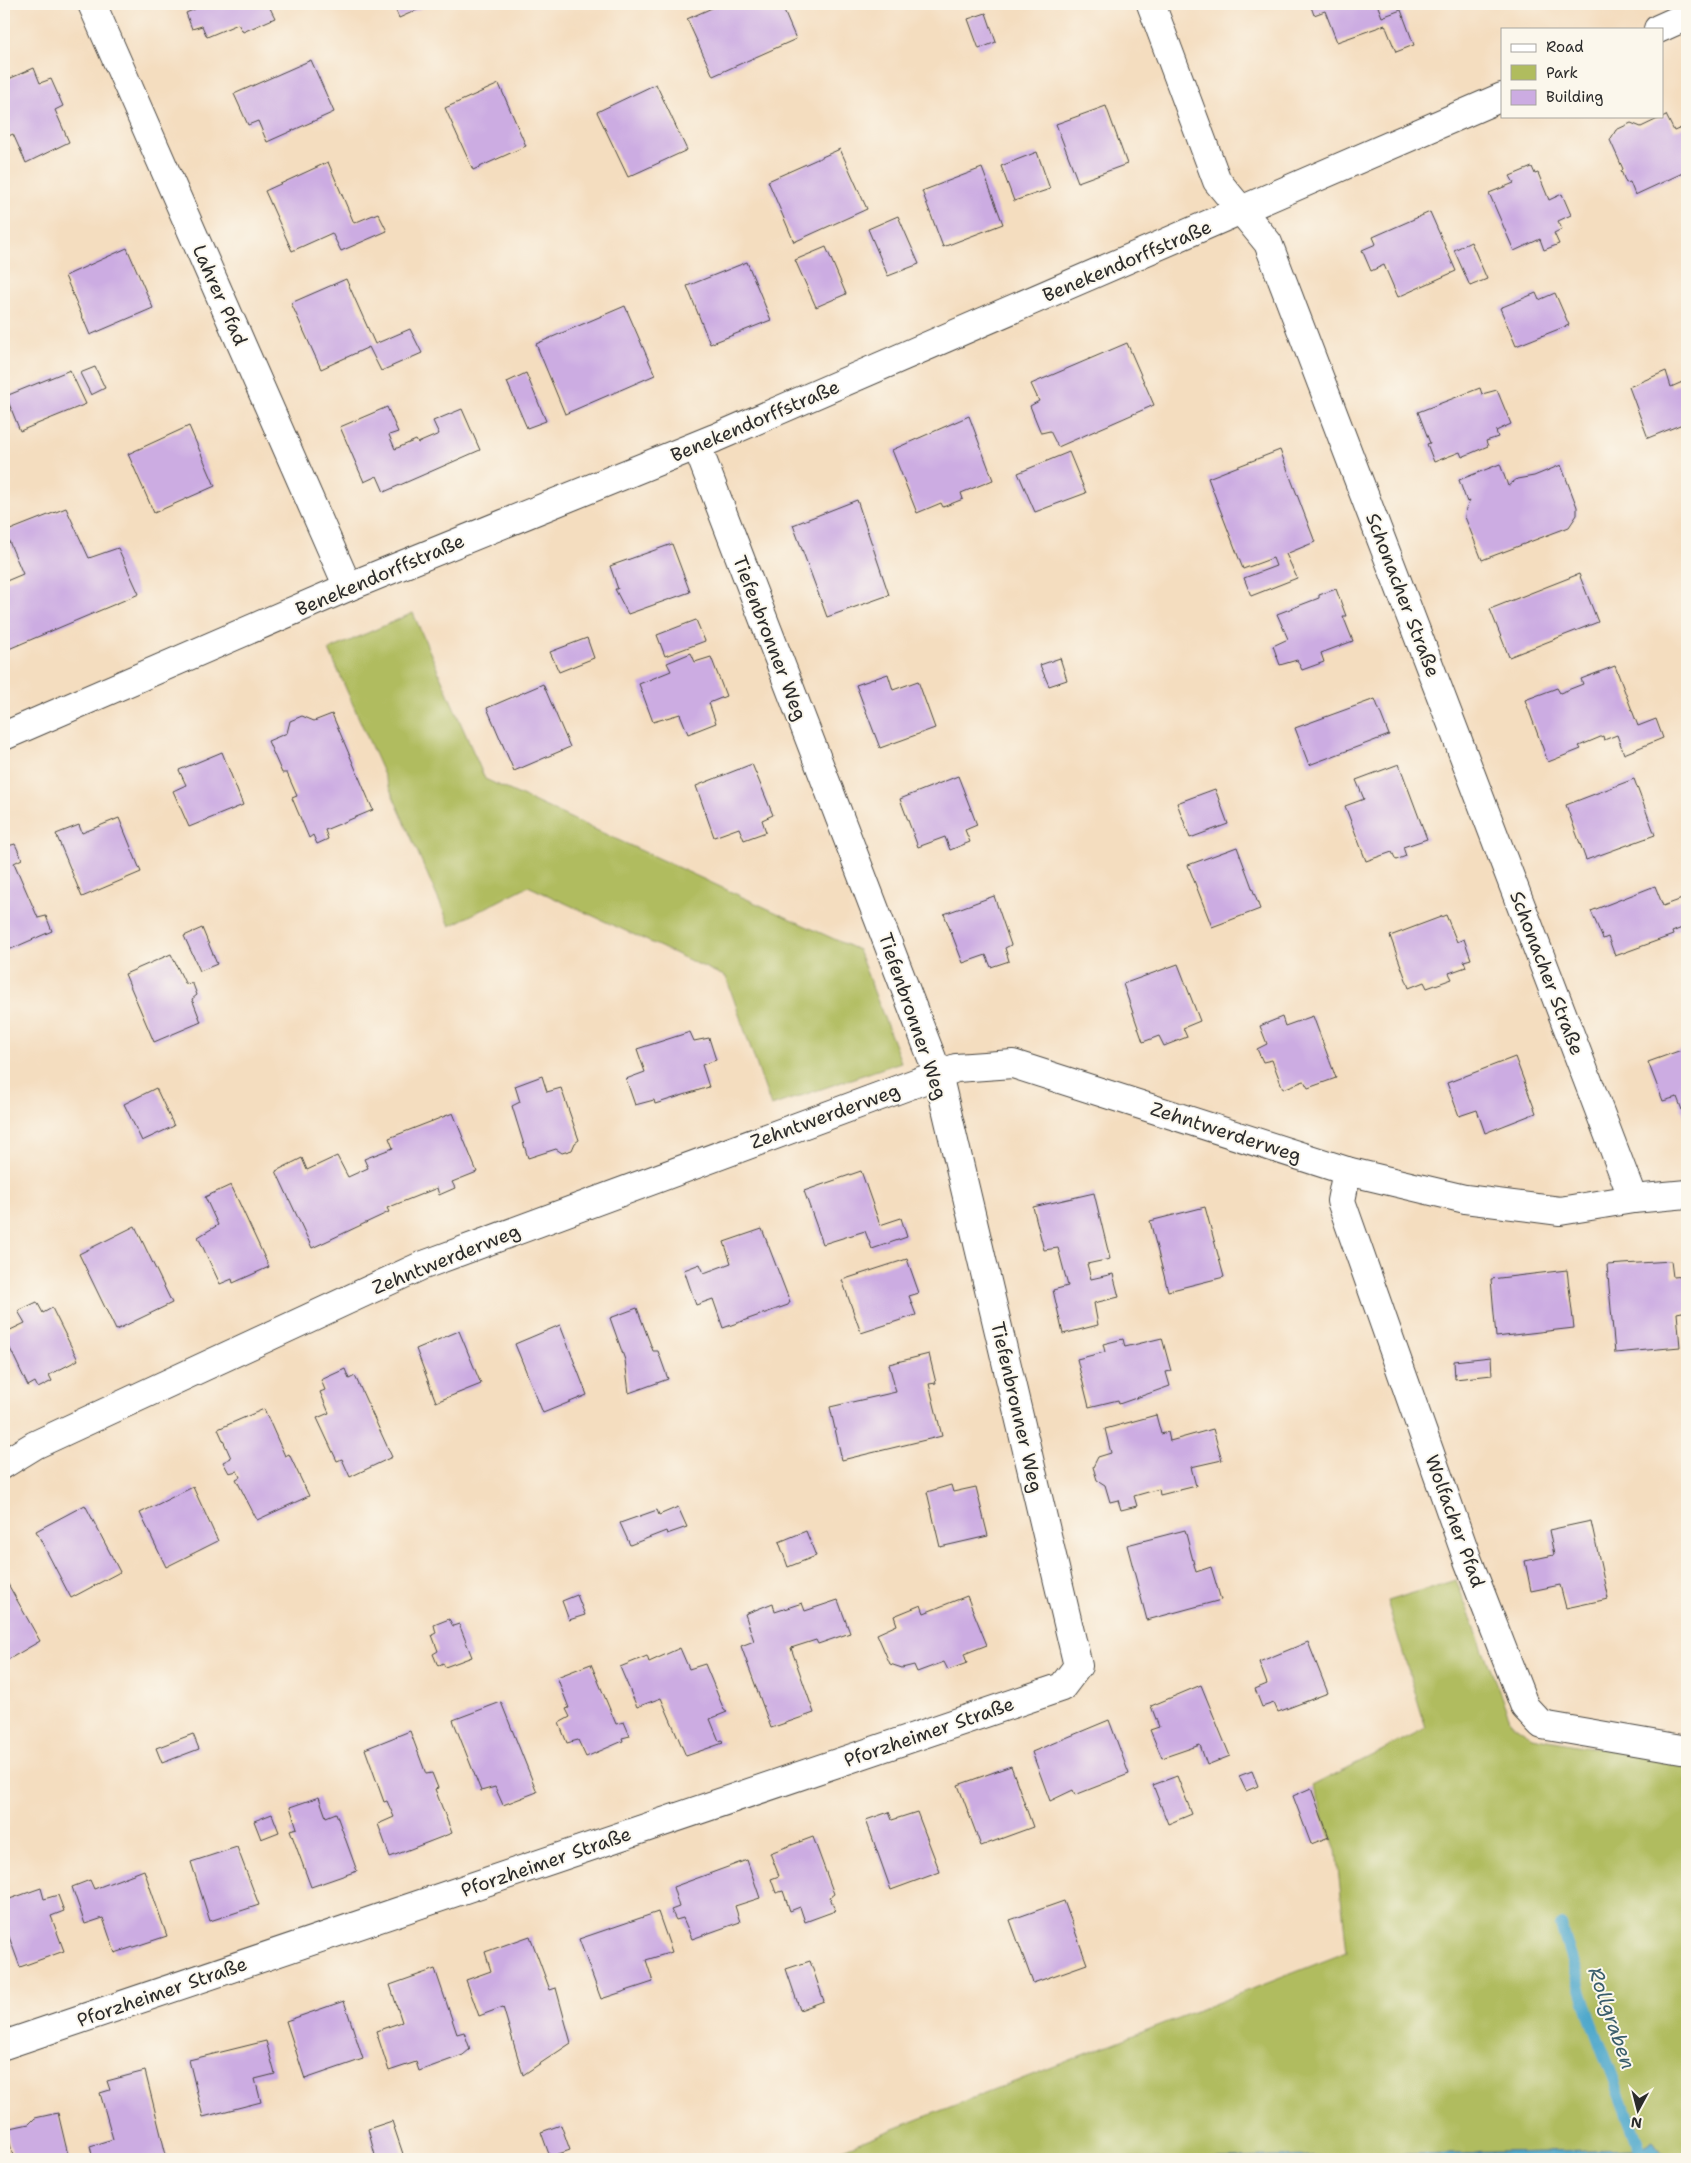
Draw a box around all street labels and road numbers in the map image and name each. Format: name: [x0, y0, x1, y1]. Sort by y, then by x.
street label: Benekendorffstraße: [1039, 214, 1215, 308]
street label: Lahrer Pfad: [187, 241, 253, 349]
street label: Benekendorffstraße: [667, 374, 843, 468]
street label: Schonacher Straße: [1360, 509, 1446, 681]
street label: Benekendorffstraße: [292, 528, 468, 622]
street label: Tiefenbronner Weg: [727, 552, 813, 724]
street label: Schonacher Straße: [1504, 887, 1590, 1059]
street label: Tiefenbronner Weg: [873, 929, 953, 1103]
street label: Zehntwerderweg: [747, 1077, 903, 1155]
street label: Zehntwerderweg: [1147, 1096, 1305, 1168]
street label: Zehntwerderweg: [368, 1218, 524, 1300]
street label: Tiefenbronner Weg: [985, 1319, 1049, 1495]
street label: Wolfacher Pfad: [1419, 1451, 1491, 1591]
street label: Pforzheimer Straße: [841, 1691, 1017, 1773]
street label: Pforzheimer Straße: [458, 1821, 634, 1903]
street label: Pforzheimer Straße: [74, 1951, 250, 2033]

